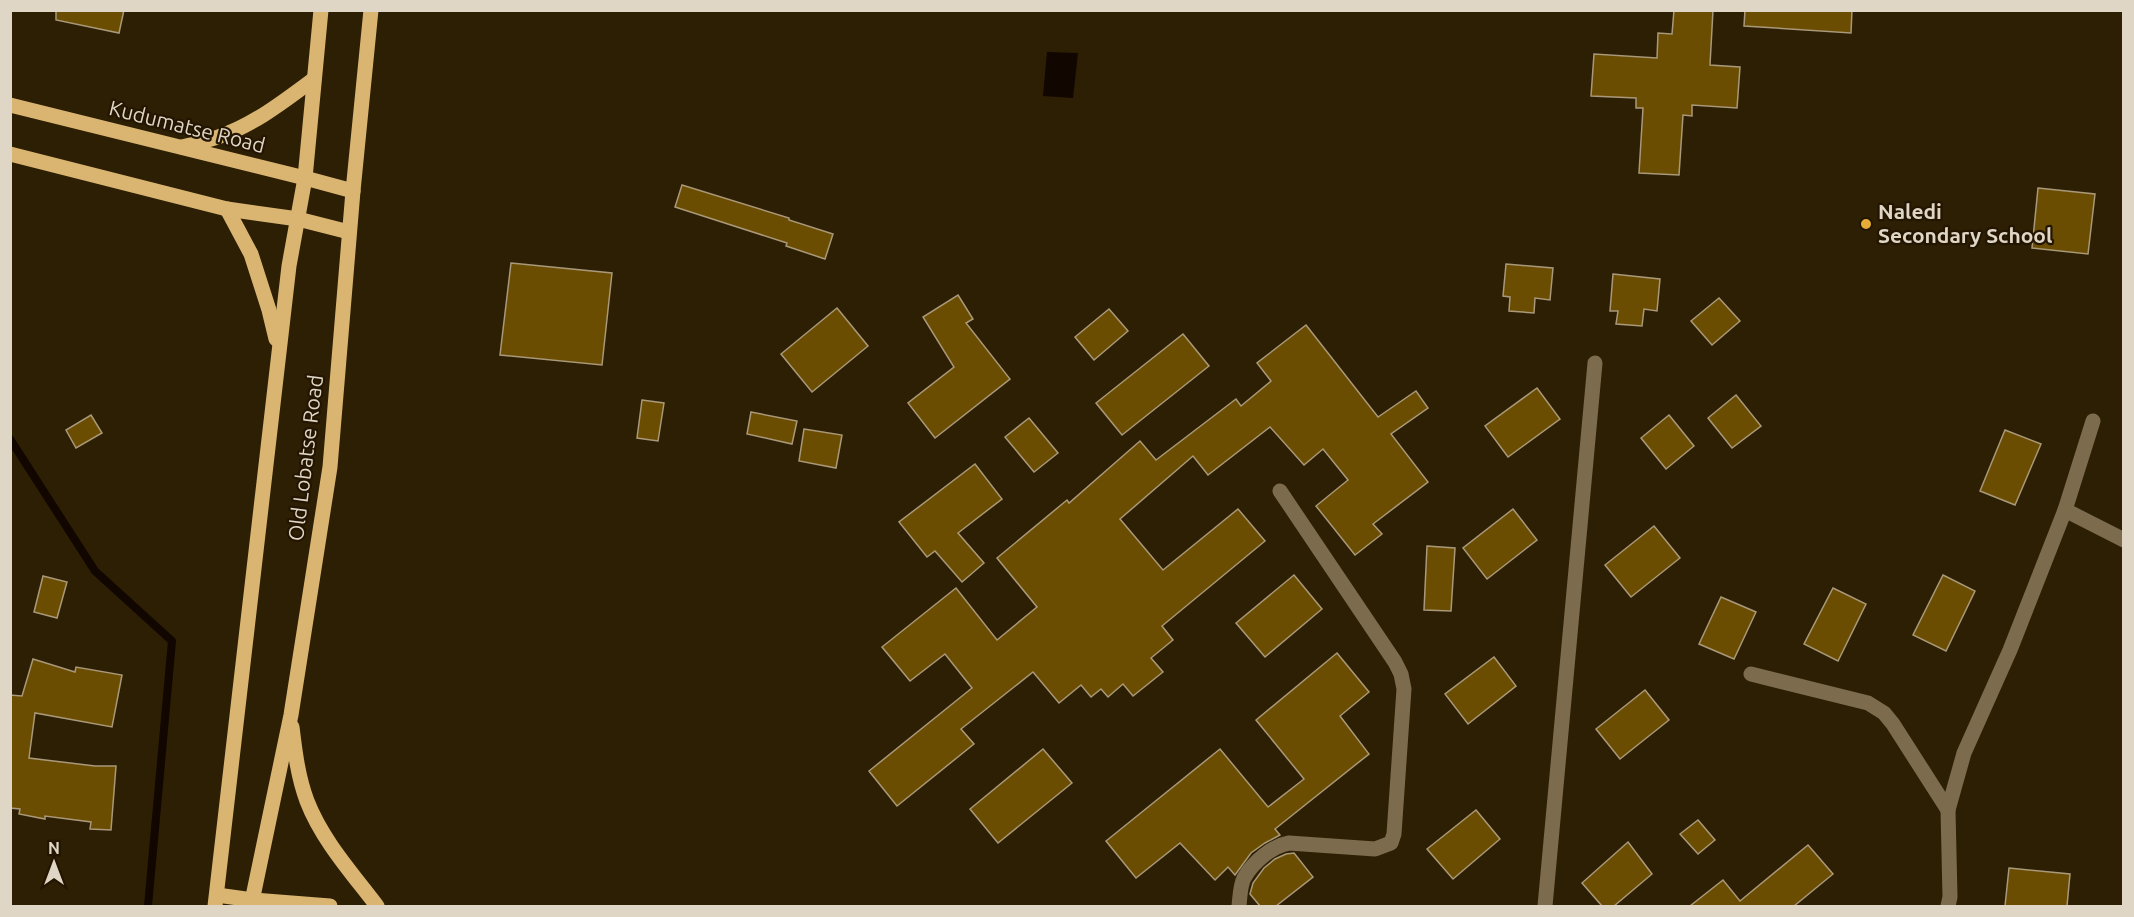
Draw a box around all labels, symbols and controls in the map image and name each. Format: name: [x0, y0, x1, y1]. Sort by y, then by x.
street label: Kudumatse Road: [107, 95, 268, 157]
place label: Naledi Secondary School: [1878, 199, 2052, 247]
marker: Naledi Secondary School: [1859, 217, 1873, 231]
street label: Old Lobatse Road: [283, 373, 327, 542]
north arrow: [24, 833, 84, 893]
text: N: [48, 839, 60, 857]

